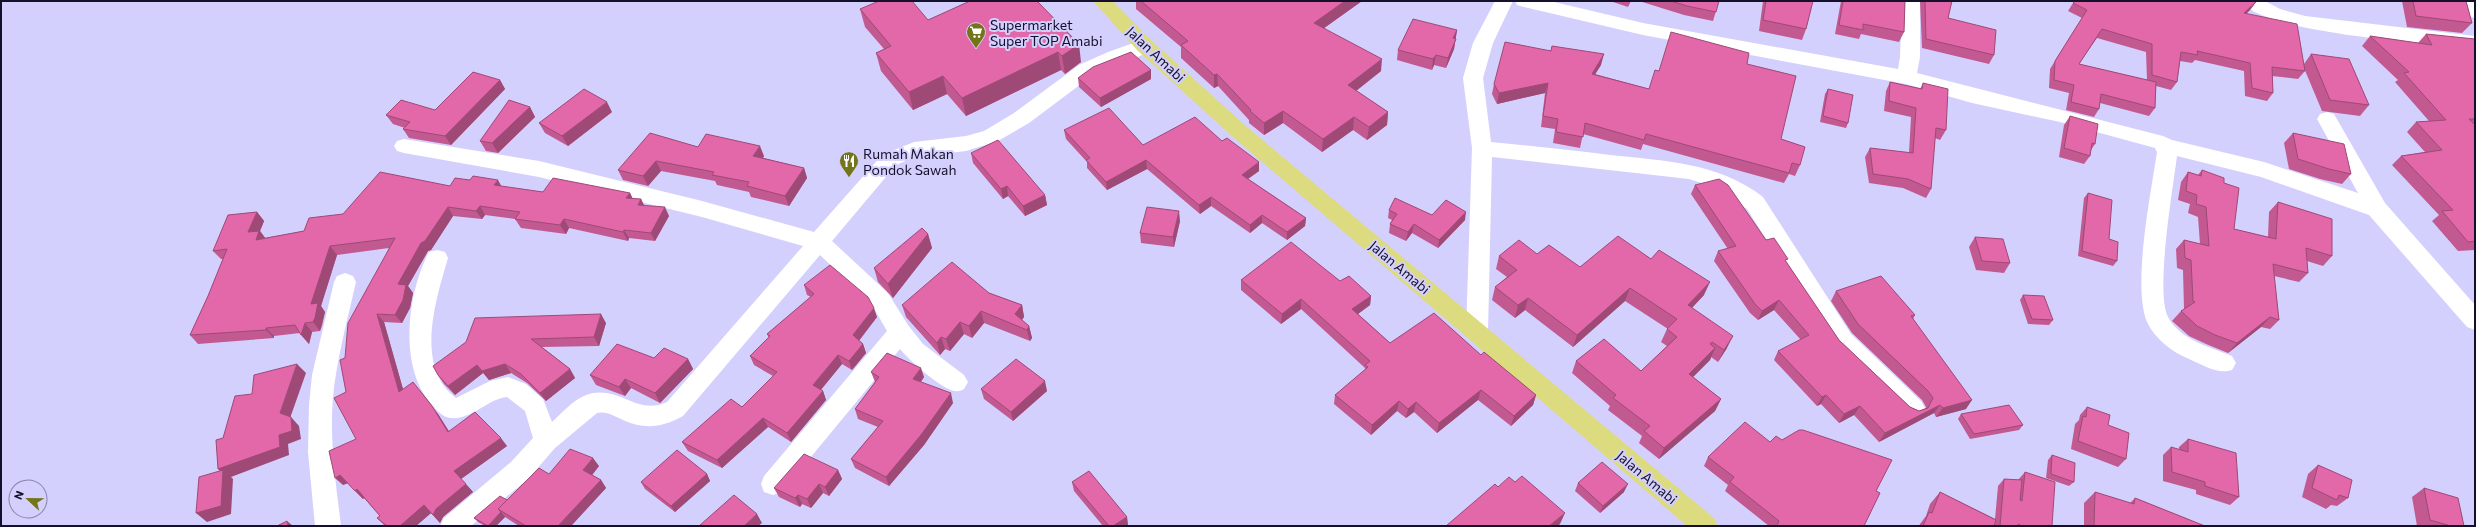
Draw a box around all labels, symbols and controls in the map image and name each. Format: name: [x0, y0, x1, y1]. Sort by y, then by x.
place label: Supermarket Super TOP Amabi: [990, 16, 1102, 49]
supermarket icon: Supermarket Super TOP Amabi: [965, 21, 987, 49]
street label: Jalan Amabi: [1123, 23, 1189, 85]
place label: Rumah Makan Pondok Sawah: [863, 145, 956, 178]
restaurant icon: Rumah Makan Pondok Sawah: [838, 150, 860, 178]
street label: Jalan Amabi: [1366, 237, 1434, 297]
street label: Jalan Amabi: [1613, 447, 1681, 507]
north arrow: [8, 479, 48, 519]
text: N: [11, 489, 26, 501]

